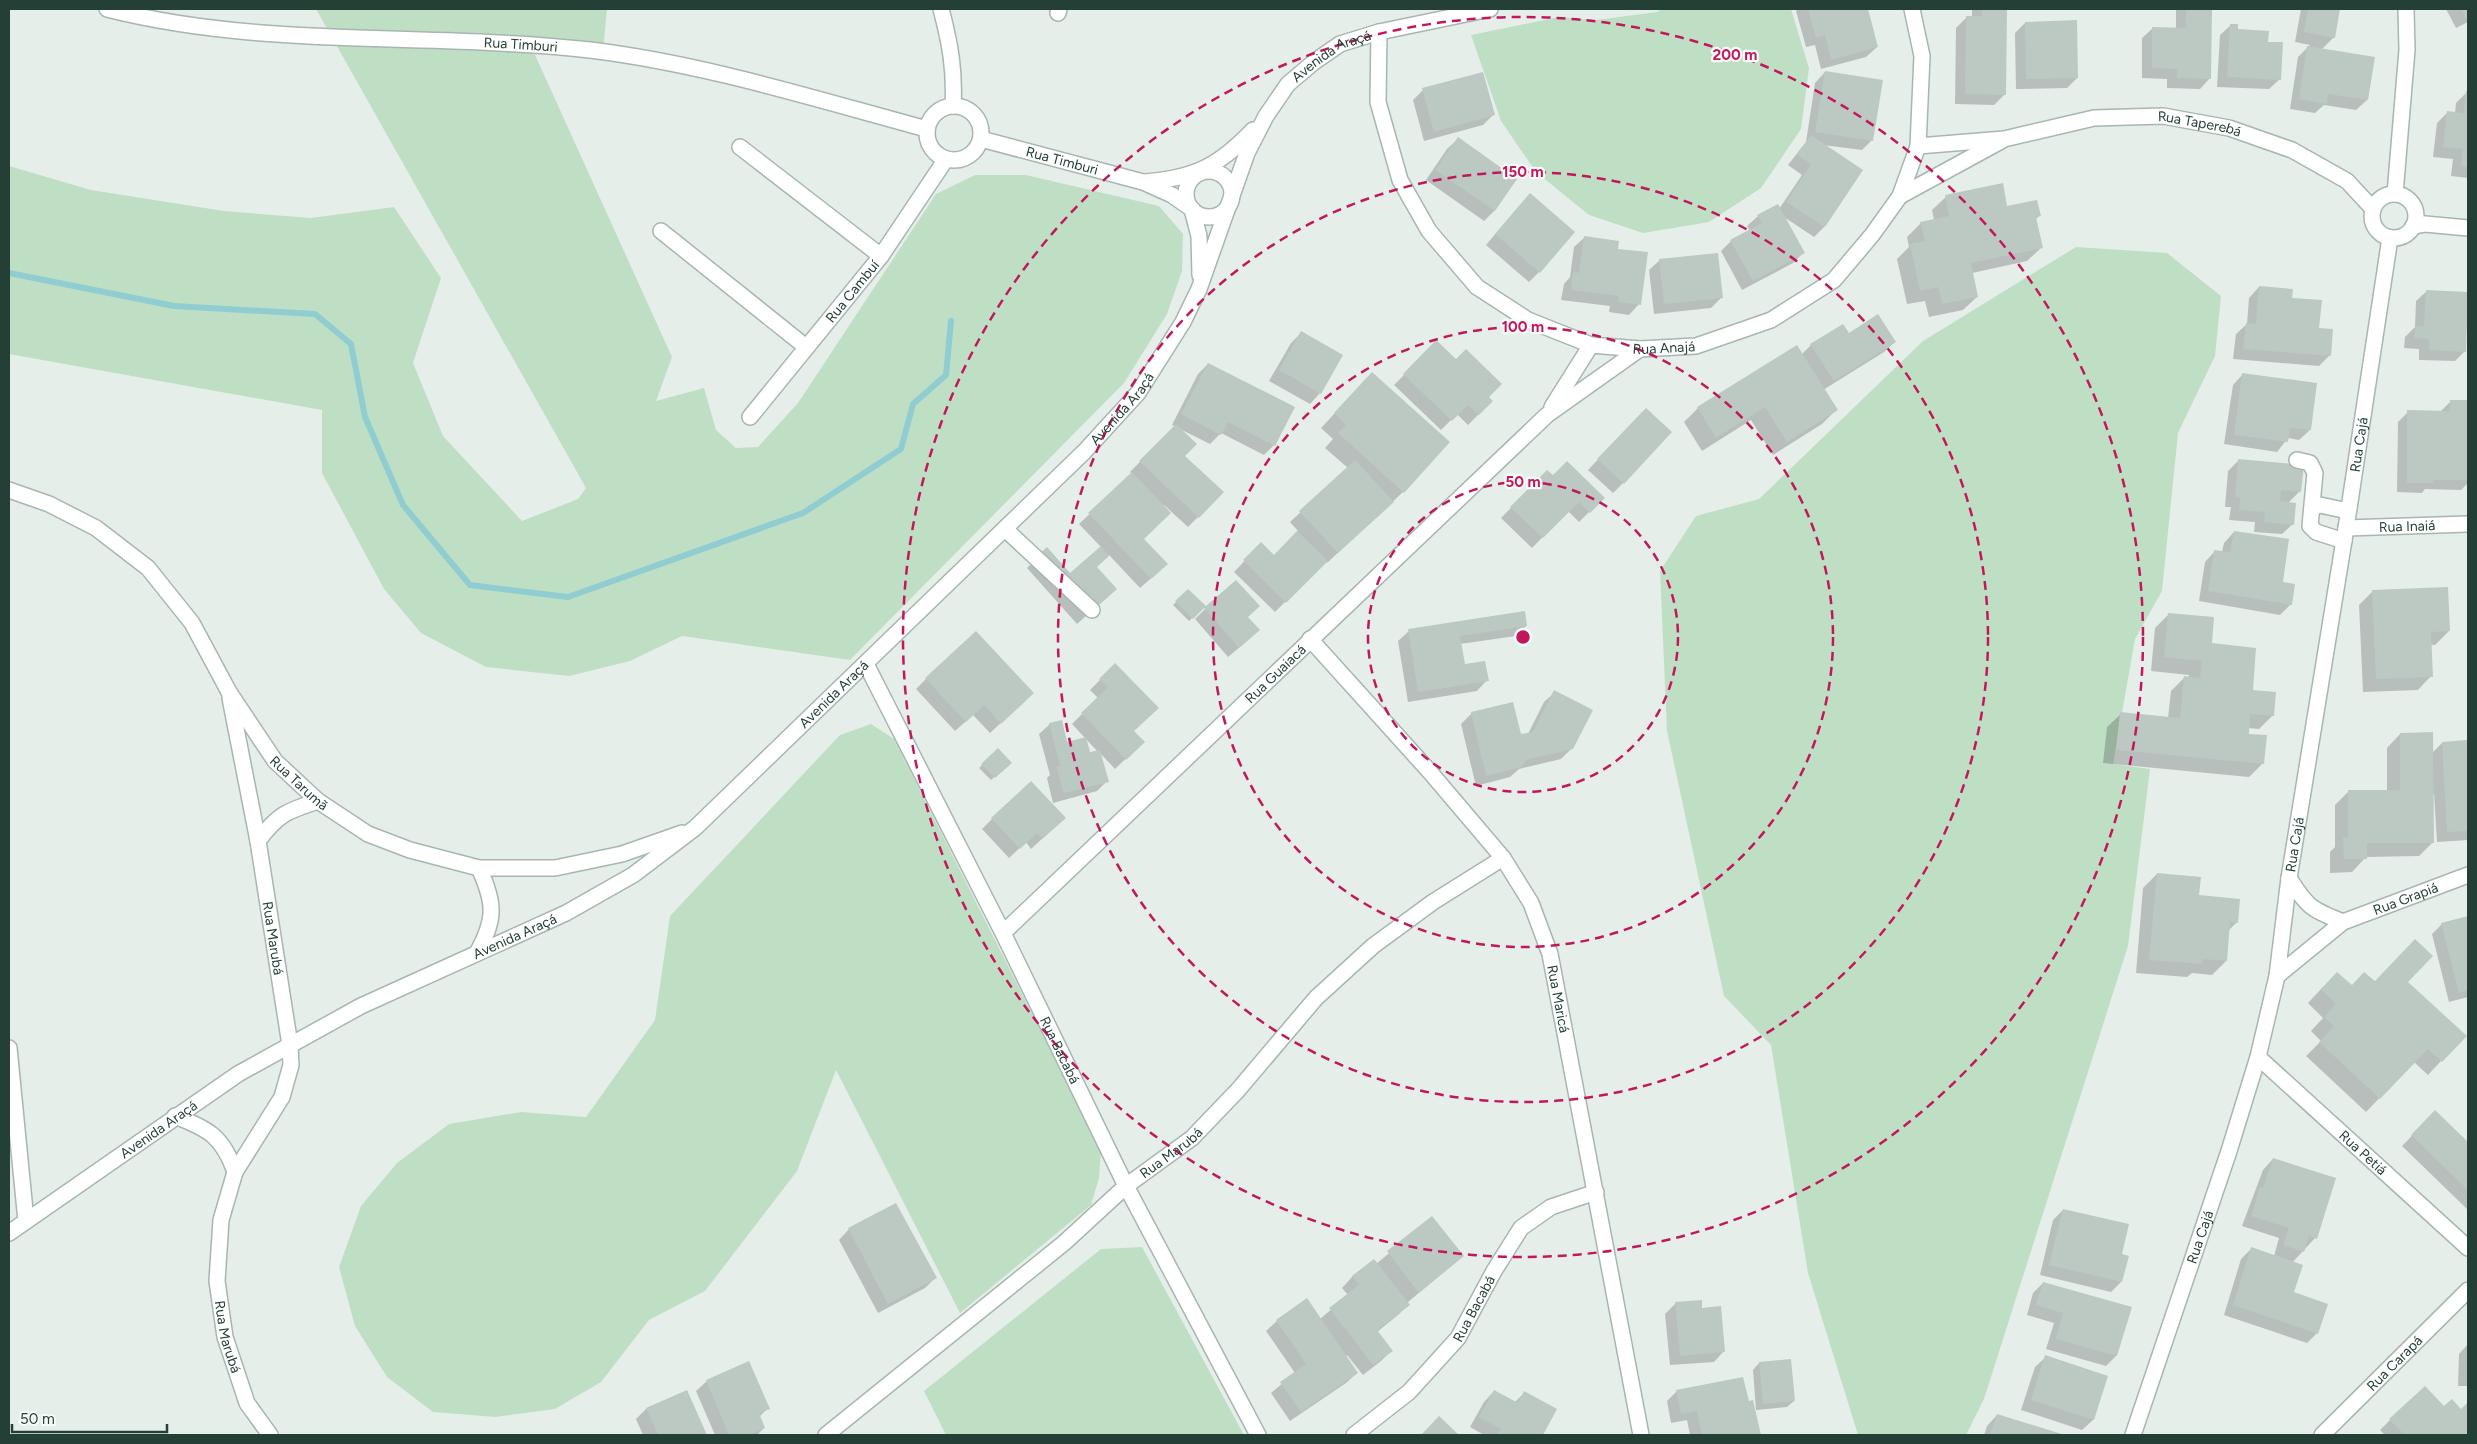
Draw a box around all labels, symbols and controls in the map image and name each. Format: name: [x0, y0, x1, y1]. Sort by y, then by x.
street label: Avenida Araçá: [1288, 27, 1373, 86]
street label: Rua Timburi: [483, 34, 558, 56]
text: 200 m: [1713, 46, 1757, 64]
street label: Rua Taperebá: [2158, 108, 2244, 141]
street label: Rua Timburi: [1024, 143, 1100, 179]
text: 150 m: [1502, 163, 1544, 181]
street label: Rua Cambuí: [822, 256, 884, 326]
text: 100 m: [1502, 318, 1544, 336]
street label: Rua Anajá: [1632, 338, 1696, 358]
street label: Avenida Araçá: [1087, 369, 1158, 449]
street label: Rua Cajá: [2347, 416, 2372, 473]
text: 50 m: [1505, 473, 1541, 491]
street label: Rua Inaiá: [2379, 517, 2435, 536]
centre of rings: [1514, 628, 1532, 646]
street label: Rua Guaiacá: [1242, 641, 1310, 707]
street label: Avenida Araçá: [796, 657, 872, 732]
street label: Rua Tarumã: [266, 753, 331, 814]
street label: Rua Cajá: [2282, 816, 2308, 873]
street label: Rua Grapiá: [2371, 879, 2441, 919]
street label: Rua Marubá: [259, 900, 287, 976]
street label: Avenida Araçá: [470, 910, 559, 963]
street label: Rua Maricá: [1543, 964, 1573, 1034]
street label: Rua Bacabá: [1036, 1014, 1083, 1087]
street label: Avenida Araçá: [117, 1097, 201, 1162]
street label: Rua Marubá: [1137, 1124, 1206, 1182]
street label: Rua Petiá: [2335, 1127, 2390, 1179]
street label: Rua Cajá: [2183, 1208, 2217, 1266]
street label: Rua Bacabá: [1449, 1273, 1499, 1345]
street label: Rua Marubá: [211, 1300, 244, 1375]
street label: Rua Carapá: [2363, 1332, 2426, 1395]
scale bar: [12, 1402, 168, 1434]
text: 50 m: [20, 1410, 55, 1428]

